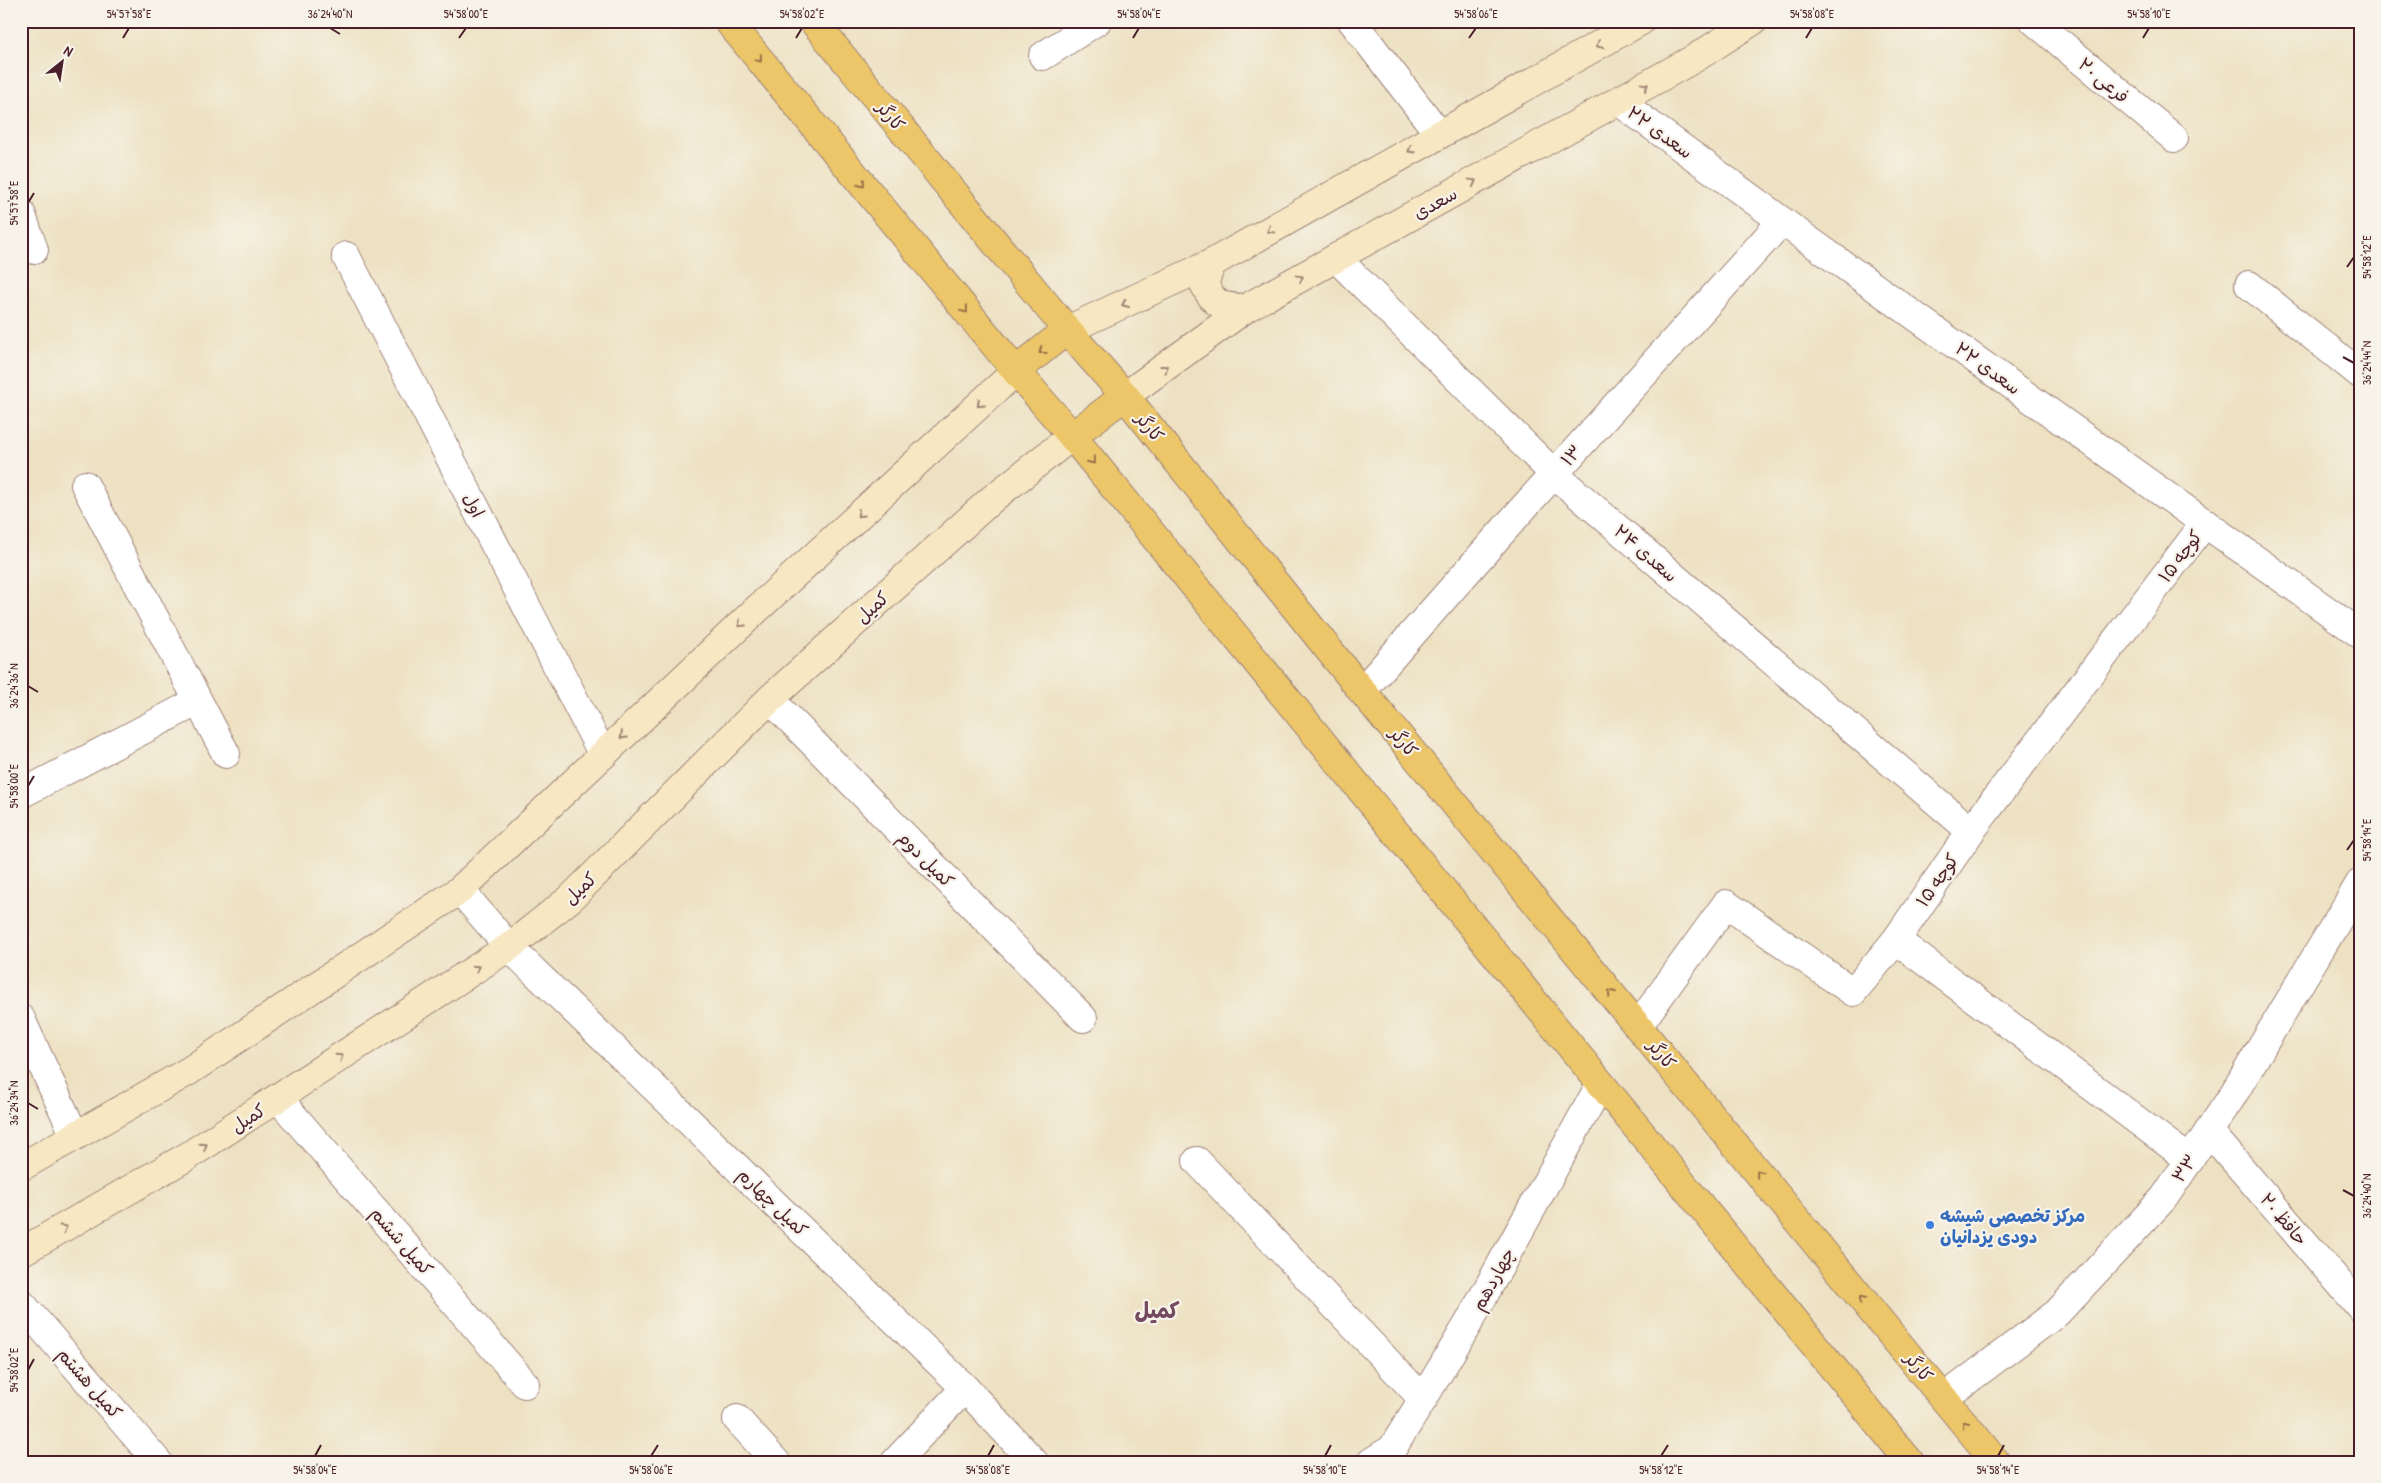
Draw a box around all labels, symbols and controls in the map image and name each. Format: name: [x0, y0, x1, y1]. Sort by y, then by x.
text: 54°57'58"E: [107, 5, 152, 22]
text: 36°24'40"N: [308, 5, 352, 22]
text: 54°58'00"E: [444, 5, 489, 22]
text: 54°58'02"E: [780, 5, 825, 22]
text: 54°58'04"E: [1117, 5, 1161, 22]
text: 54°58'06"E: [1454, 5, 1499, 22]
text: 54°58'08"E: [1790, 5, 1835, 22]
text: 54°58'10"E: [2127, 5, 2171, 22]
north arrow: [38, 38, 88, 88]
one-way arrow: [1595, 39, 1604, 49]
text: N: [61, 40, 77, 61]
street label: فرعی ۲۰: [2073, 51, 2135, 109]
one-way arrow: [753, 53, 761, 62]
one-way arrow: [1640, 82, 1649, 92]
street label: کارگر: [870, 94, 911, 137]
street label: سعدی ۲۲: [1622, 100, 1698, 164]
one-way arrow: [1407, 143, 1416, 153]
one-way arrow: [1467, 178, 1476, 188]
one-way arrow: [856, 179, 865, 188]
text: 54°57'58"E: [5, 180, 22, 225]
street label: سعدی: [1408, 181, 1462, 225]
one-way arrow: [1266, 224, 1275, 234]
text: 54°58'12"E: [2358, 235, 2375, 279]
one-way arrow: [1295, 275, 1304, 285]
one-way arrow: [1121, 297, 1130, 308]
one-way arrow: [960, 304, 968, 313]
street label: سعدی ۲۲: [1950, 336, 2026, 400]
text: 36°24'44"N: [2358, 341, 2375, 385]
one-way arrow: [1038, 345, 1047, 354]
one-way arrow: [1159, 365, 1168, 373]
one-way arrow: [977, 398, 986, 407]
street label: کارگر: [1129, 405, 1170, 448]
street label: ۱۳: [1555, 439, 1587, 471]
one-way arrow: [1087, 455, 1095, 464]
street label: اول: [457, 488, 491, 522]
one-way arrow: [857, 508, 866, 517]
street label: سعدی ۲۴: [1609, 518, 1683, 588]
street label: کوچه ۱۵: [2152, 524, 2208, 587]
street label: کمیل: [850, 585, 894, 629]
one-way arrow: [738, 618, 747, 627]
text: 36°24'36"N: [5, 663, 22, 709]
street label: کارگر: [1383, 720, 1424, 763]
one-way arrow: [619, 730, 628, 739]
text: 54°58'00"E: [5, 763, 22, 808]
text: 54°58'14"E: [2358, 818, 2375, 861]
street label: کمیل دوم: [891, 825, 960, 894]
street label: کوچه ۱۵: [1910, 848, 1965, 912]
street label: کمیل: [558, 866, 602, 910]
one-way arrow: [471, 965, 480, 975]
one-way arrow: [1608, 990, 1617, 999]
street label: کارگر: [1641, 1032, 1682, 1075]
one-way arrow: [335, 1054, 344, 1064]
text: 36°24'34"N: [5, 1081, 22, 1125]
street label: کمیل: [226, 1097, 271, 1139]
one-way arrow: [198, 1143, 208, 1152]
street label: ۳۳: [2165, 1149, 2203, 1187]
street label: کمیل چهارم: [731, 1162, 814, 1244]
one-way arrow: [1756, 1170, 1765, 1179]
text: 36°24'40"N: [2358, 1174, 2375, 1218]
street label: حافظ ۲۰: [2255, 1187, 2313, 1251]
street label: کمیل ششم: [364, 1201, 439, 1282]
place label: مرکز تخصصی شیشه دودی یزدانیان: [1940, 1203, 2085, 1249]
marker: مرکز تخصصی شیشه دودی یزدانیان: [1924, 1219, 1936, 1231]
one-way arrow: [58, 1224, 67, 1234]
street label: چهاردهم: [1465, 1243, 1522, 1316]
district label: کمیل: [1135, 1295, 1180, 1325]
one-way arrow: [1859, 1295, 1868, 1304]
street label: کمیل هشتم: [51, 1342, 128, 1426]
street label: کارگر: [1898, 1345, 1939, 1388]
text: 54°58'02"E: [5, 1347, 22, 1392]
one-way arrow: [1963, 1421, 1971, 1430]
text: 54°58'04"E: [293, 1461, 337, 1478]
text: 54°58'06"E: [629, 1461, 674, 1478]
text: 54°58'08"E: [966, 1461, 1011, 1478]
text: 54°58'10"E: [1303, 1461, 1347, 1478]
text: 54°58'12"E: [1639, 1461, 1683, 1478]
text: 54°58'14"E: [1977, 1461, 2020, 1478]

